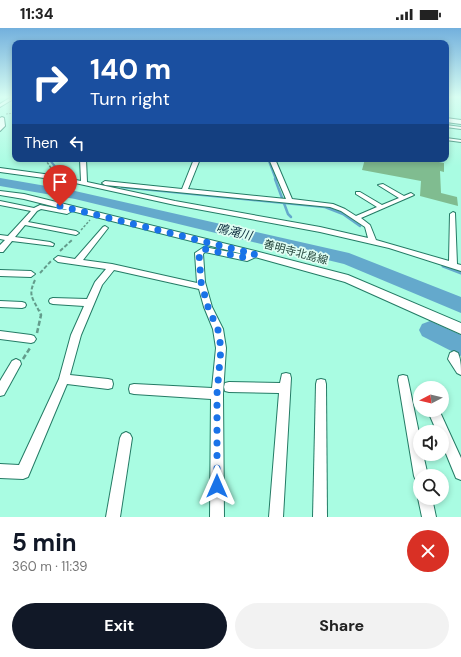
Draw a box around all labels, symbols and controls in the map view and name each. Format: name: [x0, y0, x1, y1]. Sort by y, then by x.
text: 11:34: [20, 4, 54, 24]
text: 140 m: [90, 51, 171, 88]
icon: right: [24, 56, 76, 108]
text: Turn right: [90, 87, 170, 111]
icon: left: [66, 132, 88, 154]
text: Then: [24, 133, 58, 153]
pin: [43, 165, 77, 206]
icon: arrive: [49, 171, 71, 193]
water label: 鳴滝川: [215, 220, 255, 244]
street label: 善明寺北島線: [262, 237, 330, 267]
north arrow: [413, 381, 449, 417]
map controls: [413, 381, 449, 505]
button: sound: [413, 425, 449, 461]
position arrow: [196, 465, 238, 507]
button: search: [413, 469, 449, 505]
text: 5 min: [12, 527, 77, 558]
button: close: [407, 530, 449, 572]
text: 360 m · 11:39: [12, 558, 87, 575]
button: Exit: [12, 603, 227, 649]
button: Share: [235, 603, 449, 649]

